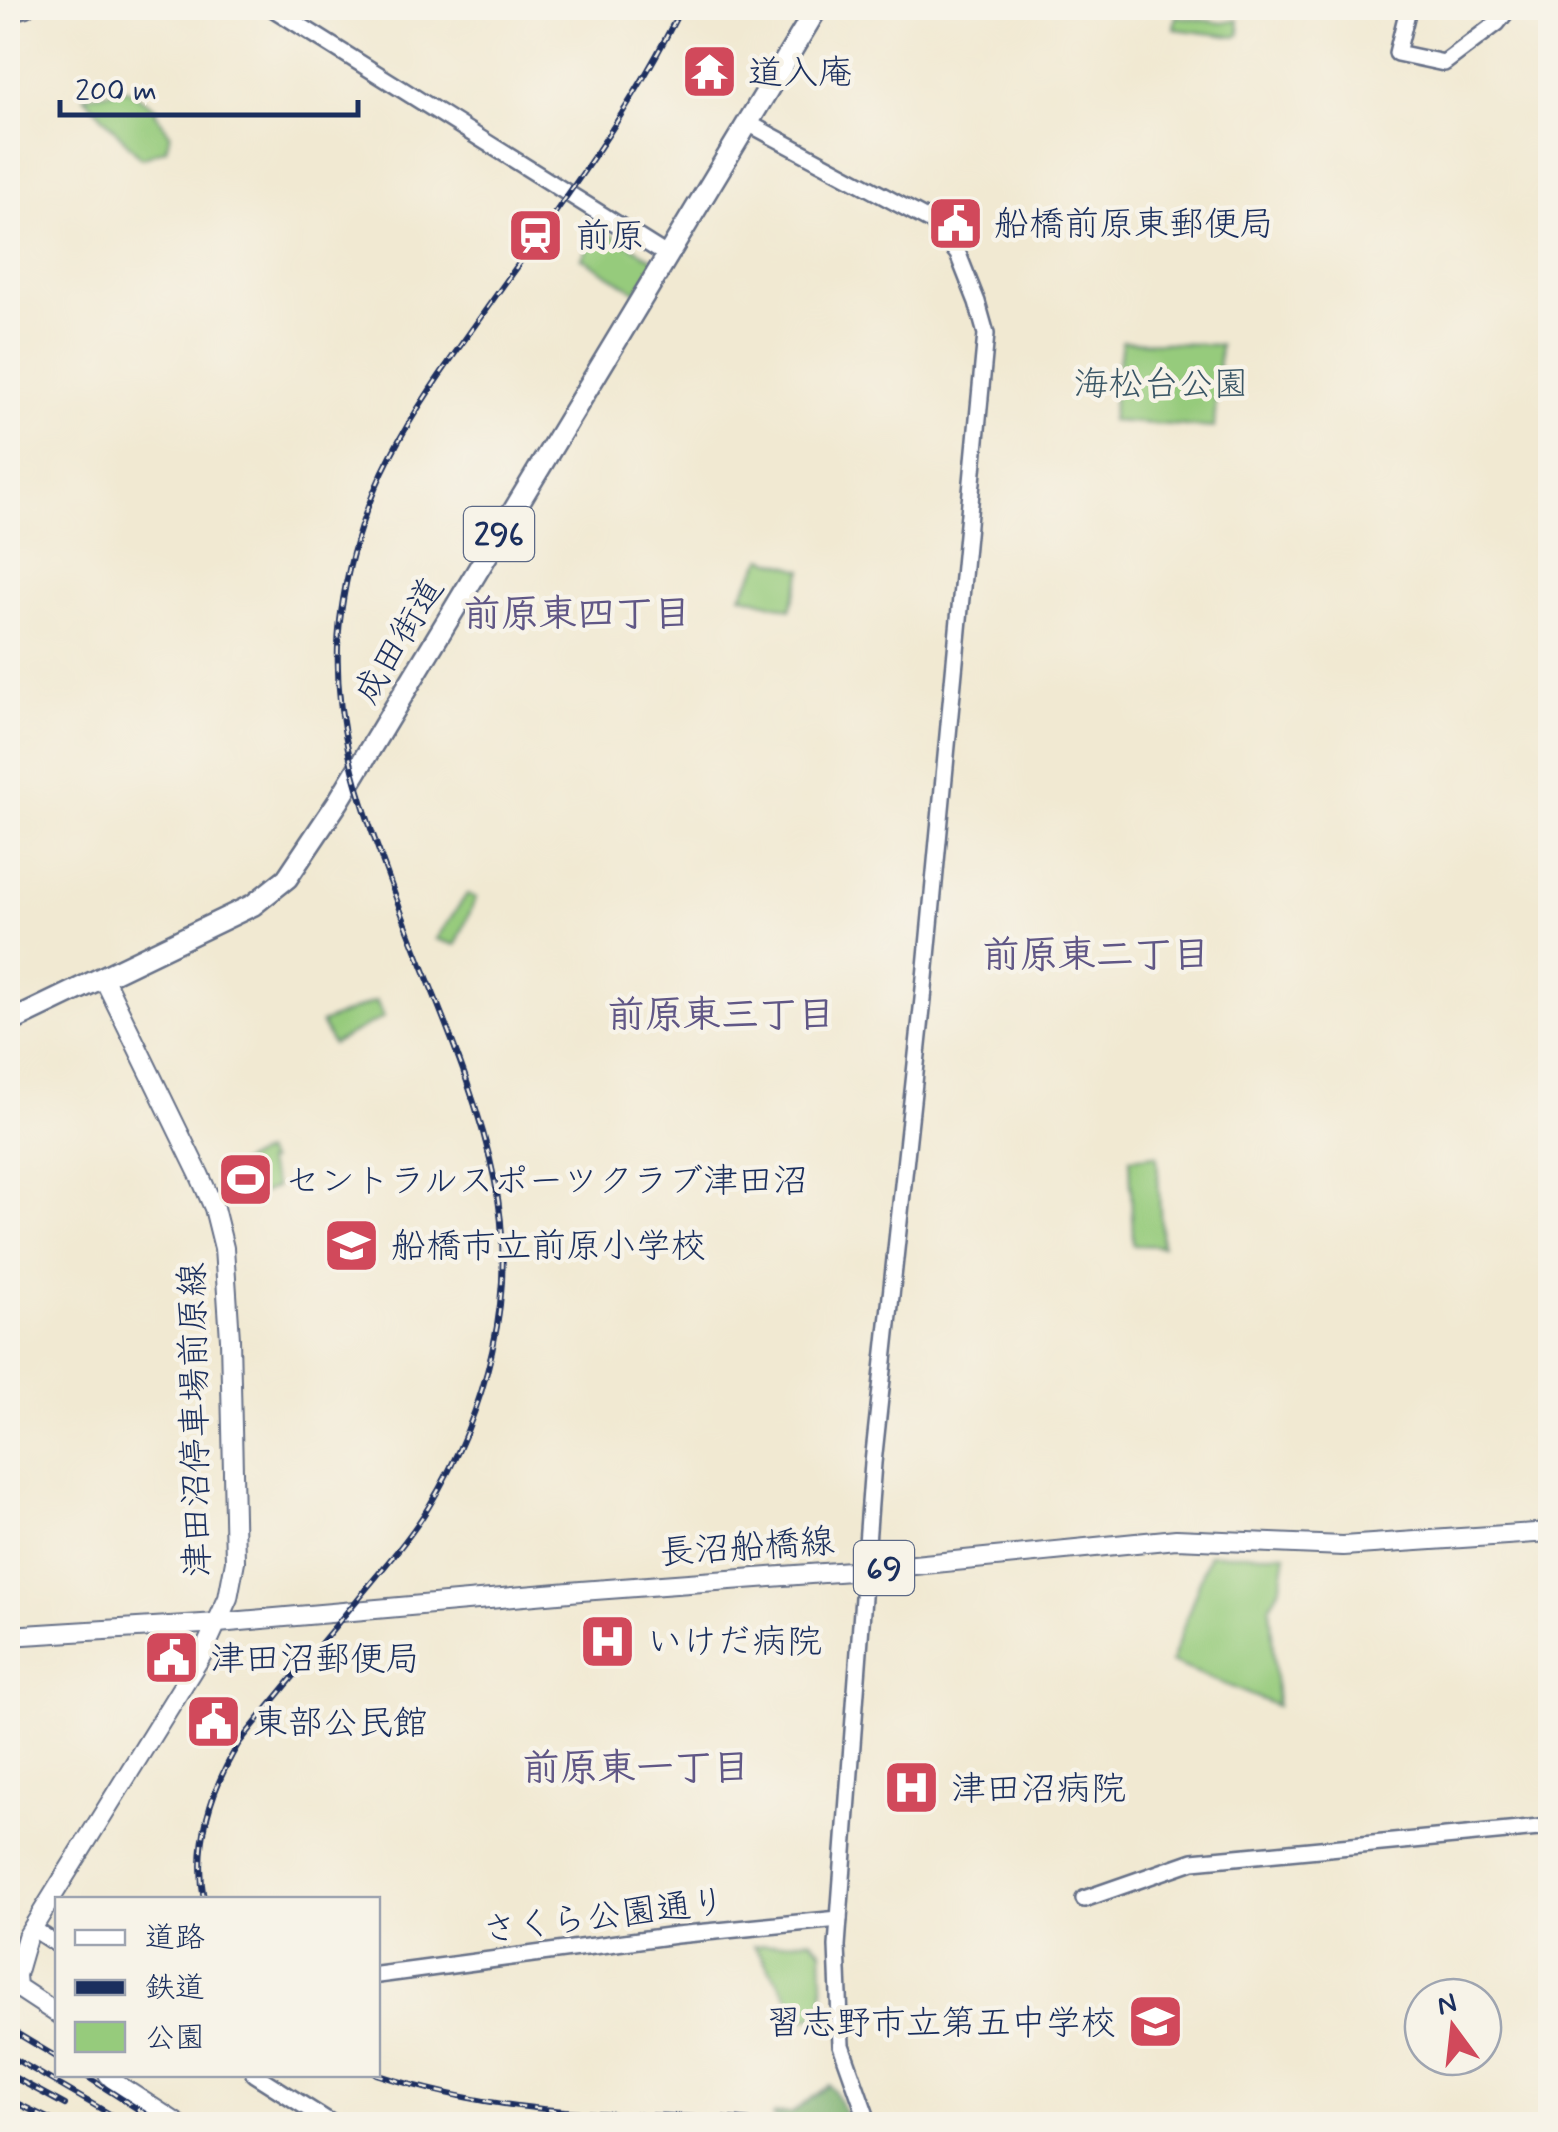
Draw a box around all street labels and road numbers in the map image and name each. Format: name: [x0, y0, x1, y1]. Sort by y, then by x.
road number: 296: [464, 507, 534, 561]
street label: 成田街道: [344, 569, 455, 713]
street label: 津田沼停車場前原線: [170, 1262, 222, 1578]
street label: 長沼船橋線: [658, 1519, 836, 1577]
road number: 69: [854, 1541, 914, 1595]
street label: さくら公園通り: [480, 1879, 729, 1955]

